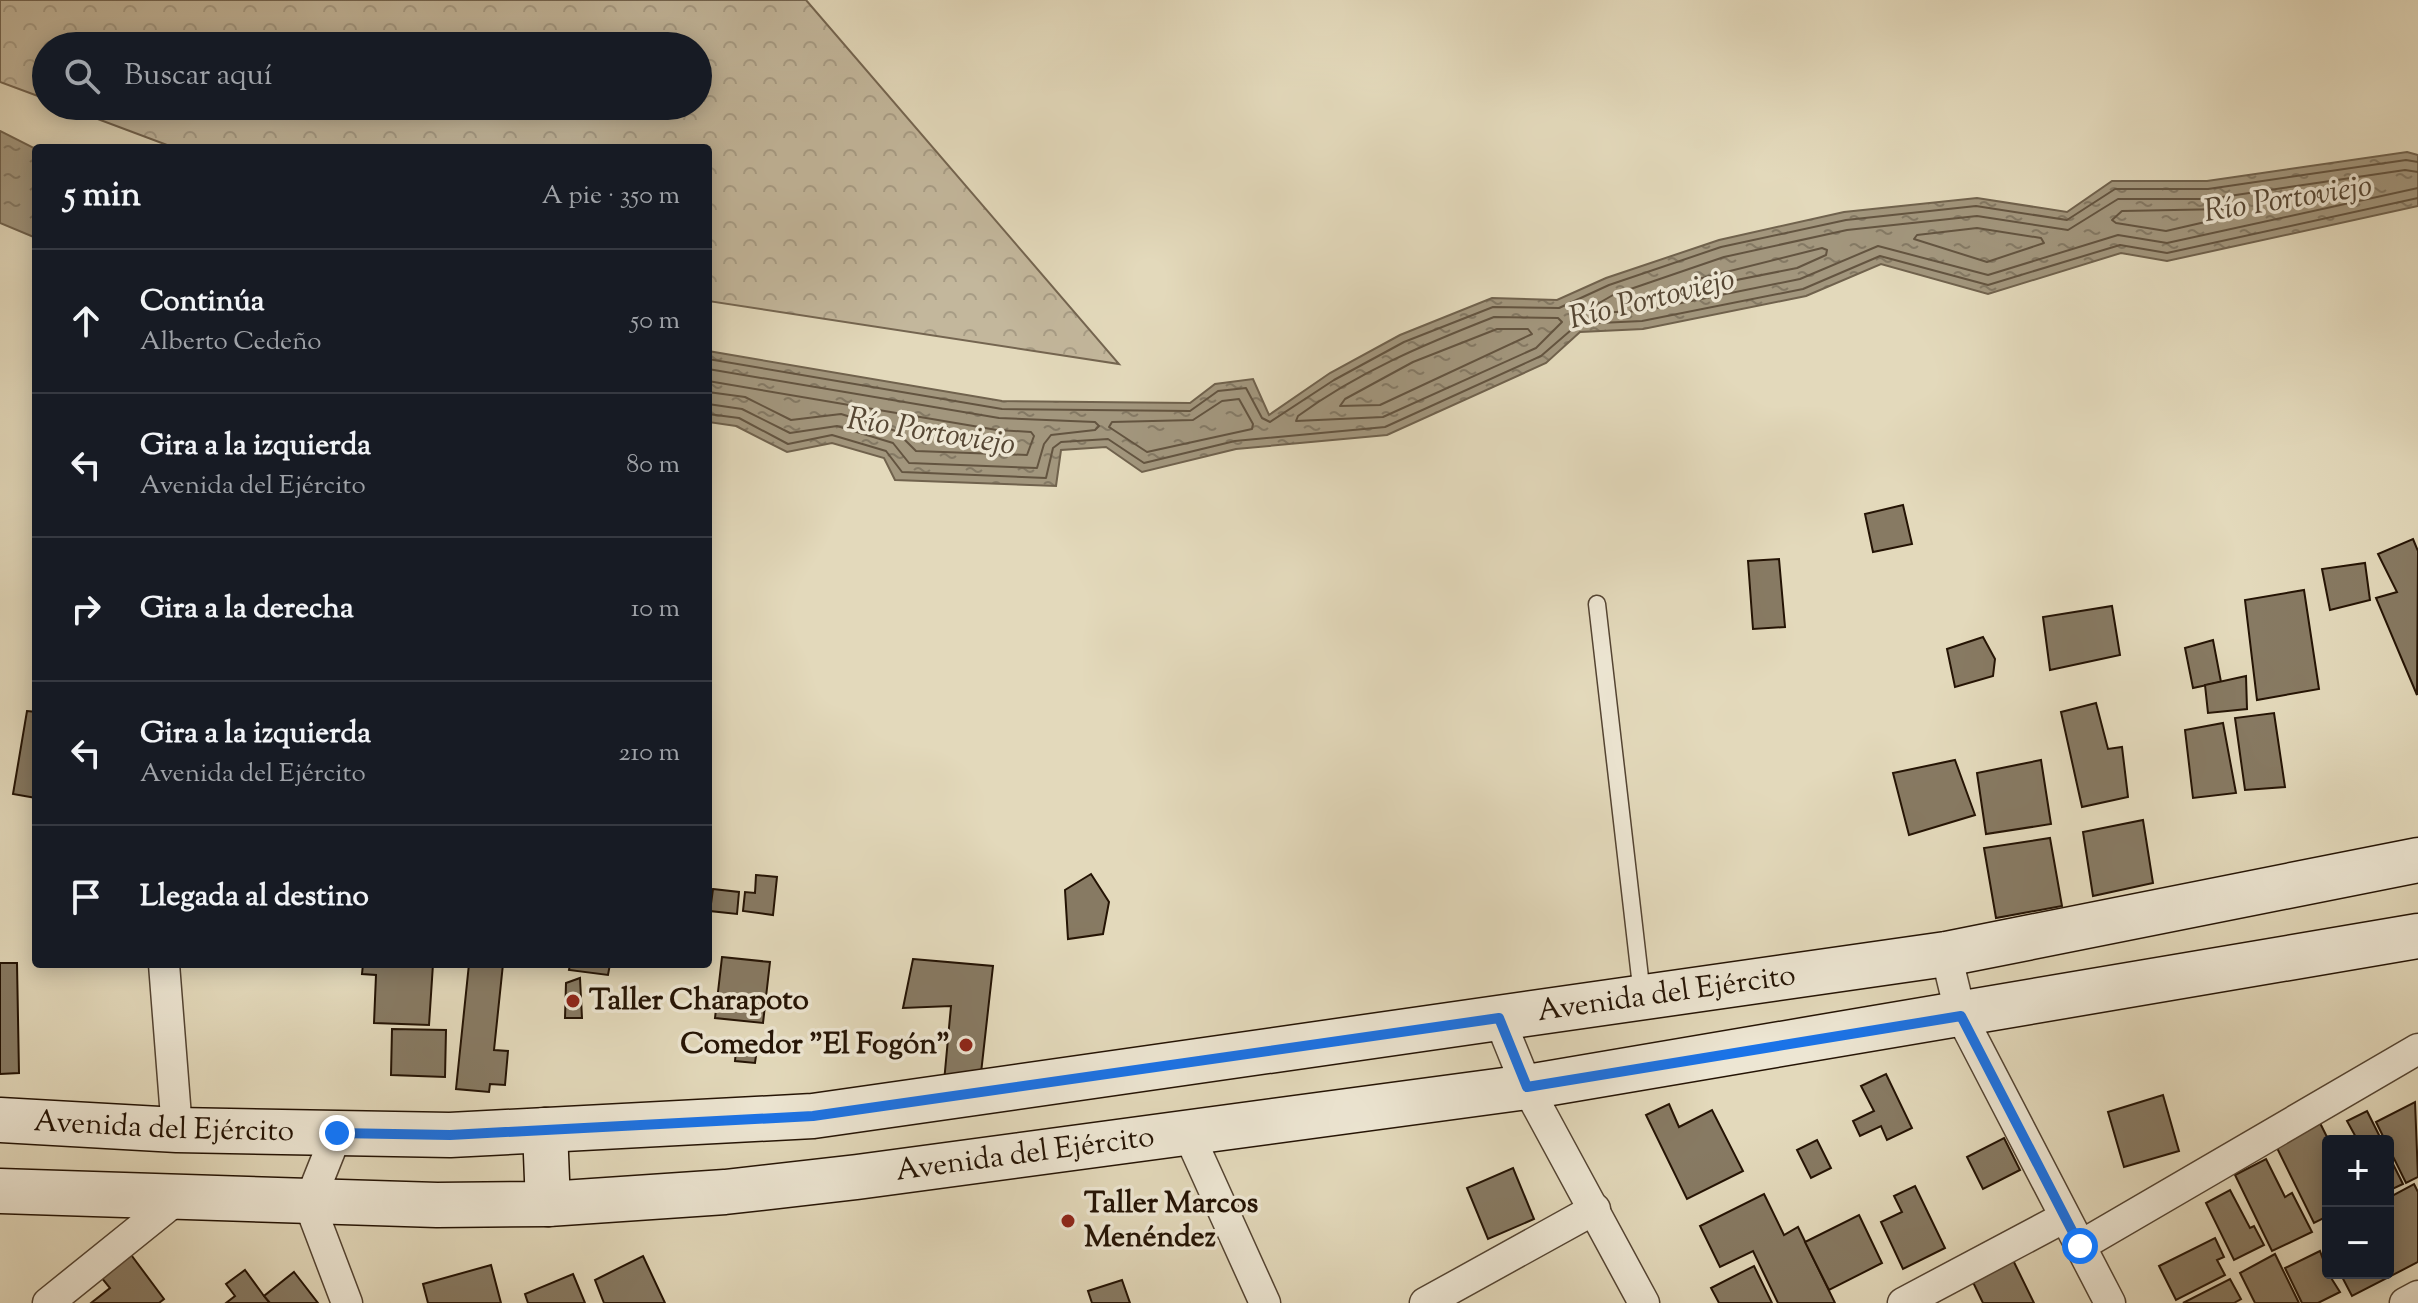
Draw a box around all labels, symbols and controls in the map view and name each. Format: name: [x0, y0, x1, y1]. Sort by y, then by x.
search box: [32, 32, 712, 120]
icon: search: [60, 54, 104, 98]
text: Buscar aquí: [124, 55, 272, 98]
water label: Río Portoviejo: [2201, 164, 2375, 236]
text: 5 min: [64, 172, 141, 221]
text: A pie · 350 m: [542, 178, 680, 215]
water label: Río Portoviejo: [1564, 257, 1740, 343]
text: Continúa: [140, 281, 265, 324]
icon: ahead: [64, 299, 108, 343]
text: 50 m: [630, 303, 680, 340]
text: Alberto Cedeño: [140, 324, 322, 361]
water label: Río Portoviejo: [844, 397, 1018, 469]
text: Gira a la izquierda: [140, 425, 371, 468]
icon: left: [64, 443, 108, 487]
text: 80 m: [626, 447, 680, 484]
text: Avenida del Ejército: [140, 468, 366, 505]
icon: right: [64, 587, 108, 631]
text: Gira a la derecha: [140, 588, 354, 631]
text: 10 m: [631, 591, 680, 628]
text: Gira a la izquierda: [140, 713, 371, 756]
icon: left: [64, 731, 108, 775]
text: 210 m: [618, 735, 680, 772]
text: Avenida del Ejército: [140, 756, 366, 793]
icon: arrive: [64, 875, 108, 919]
text: Llegada al destino: [140, 876, 369, 919]
street label: Avenida del Ejército: [1534, 954, 1798, 1034]
place label: Taller Charapoto: [589, 980, 809, 1023]
marker: Taller Charapoto: [564, 992, 582, 1010]
place label: Comedor "El Fogón": [680, 1024, 950, 1067]
marker: Comedor "El Fogón": [957, 1036, 975, 1054]
street label: Avenida del Ejército: [32, 1100, 294, 1154]
route end: [319, 1115, 355, 1151]
street label: Avenida del Ejército: [893, 1116, 1157, 1193]
map controls: [2322, 1135, 2394, 1279]
button: +: [2322, 1135, 2394, 1207]
place label: Taller Marcos Menéndez: [1084, 1183, 1259, 1260]
button: −: [2322, 1207, 2394, 1279]
marker: Taller Marcos Menéndez: [1059, 1212, 1077, 1230]
route start: [2062, 1228, 2098, 1264]

